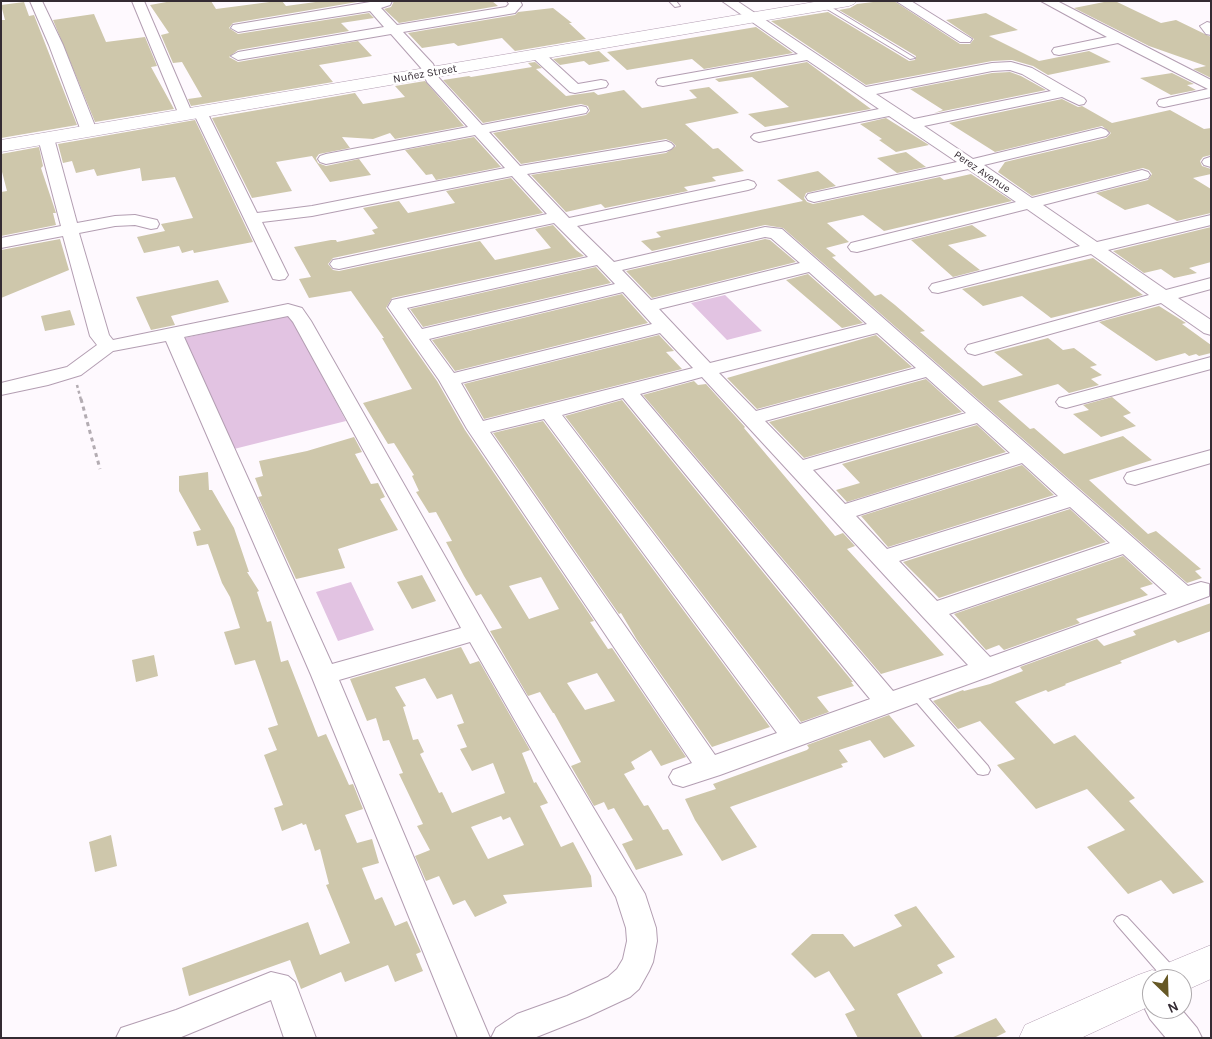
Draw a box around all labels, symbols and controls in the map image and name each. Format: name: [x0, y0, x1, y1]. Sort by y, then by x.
street label: Nuñez Street: [392, 62, 458, 86]
street label: Perez Avenue: [951, 148, 1013, 196]
north arrow: [1142, 969, 1192, 1019]
text: N: [1165, 997, 1181, 1017]

